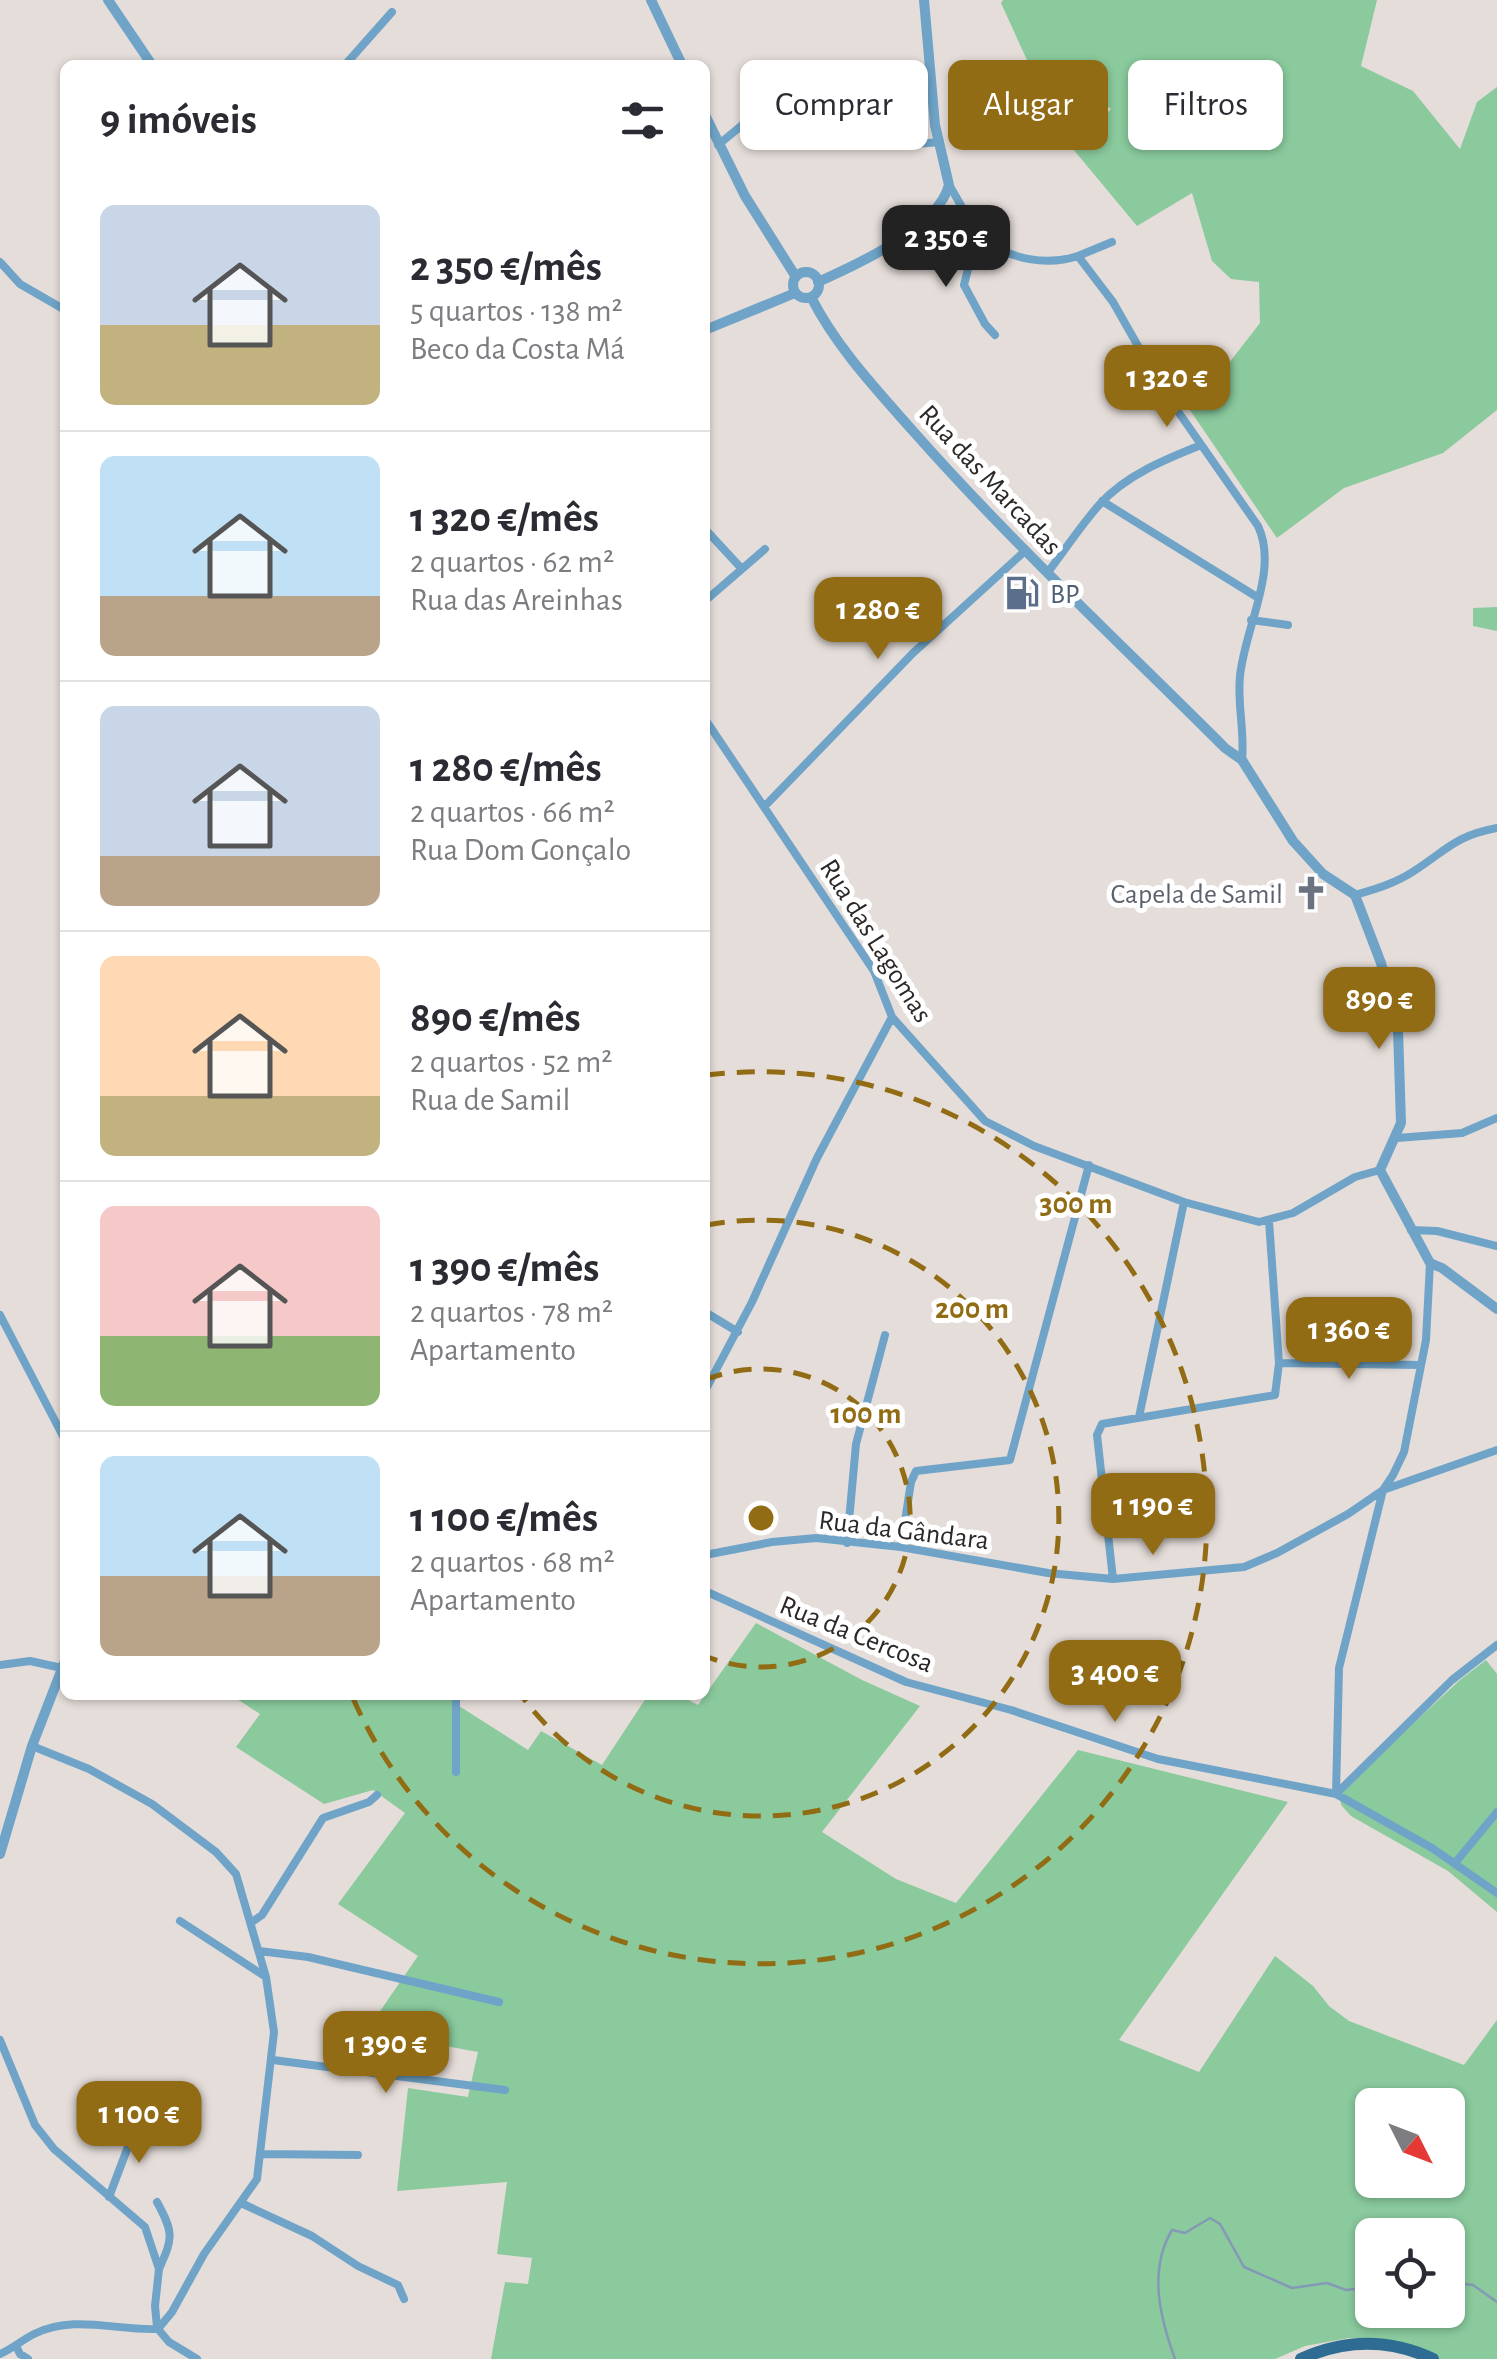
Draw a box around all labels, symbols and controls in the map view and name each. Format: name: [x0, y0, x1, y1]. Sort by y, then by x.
chip: Comprar: [740, 60, 928, 150]
chip: Alugar: [948, 60, 1108, 150]
chip: Filtros: [1128, 60, 1283, 150]
icon: filters: [615, 93, 670, 148]
text: 9 imóveis: [100, 99, 257, 141]
pin: 2 350 €: [854, 205, 1038, 290]
text: 2 350 €: [904, 221, 988, 253]
icon: home: [180, 245, 300, 365]
text: 2 350 €/mês: [410, 246, 602, 288]
text: 5 quartos · 138 m²: [410, 295, 623, 327]
text: Beco da Costa Má: [410, 333, 625, 365]
pin: 1 320 €: [1075, 345, 1259, 430]
text: 1 320 €: [1126, 361, 1208, 393]
street label: Rua das Marcadas: [913, 400, 1066, 561]
icon: home: [180, 496, 300, 616]
text: 1 320 €/mês: [410, 497, 599, 539]
text: 2 quartos · 62 m²: [410, 546, 614, 578]
fuel station icon: BP: [1003, 574, 1041, 612]
pin: 1 280 €: [786, 577, 970, 662]
place label: BP: [1050, 581, 1080, 609]
text: Rua das Areinhas: [410, 584, 623, 616]
text: 1 280 €: [836, 593, 920, 625]
icon: home: [180, 746, 300, 866]
text: 1 280 €/mês: [410, 747, 602, 789]
text: 2 quartos · 66 m²: [410, 796, 615, 828]
text: Rua Dom Gonçalo: [410, 834, 631, 866]
street label: Rua das Lagomas: [814, 855, 937, 1028]
church icon: Capela de Samil: [1292, 874, 1330, 912]
place label: Capela de Samil: [1110, 881, 1283, 909]
pin: 890 €: [1309, 967, 1449, 1052]
text: 890 €: [1345, 983, 1413, 1015]
icon: home: [180, 996, 300, 1116]
text: 890 €/mês: [410, 997, 581, 1039]
text: 2 quartos · 52 m²: [410, 1046, 612, 1078]
text: Rua de Samil: [410, 1084, 570, 1116]
text: 300 m: [1040, 1189, 1112, 1219]
icon: home: [180, 1246, 300, 1366]
text: 1 390 €/mês: [410, 1247, 599, 1289]
text: 200 m: [935, 1294, 1009, 1324]
text: 2 quartos · 78 m²: [410, 1296, 613, 1328]
pin: 1 360 €: [1257, 1297, 1441, 1382]
text: 1 360 €: [1308, 1313, 1390, 1345]
text: Apartamento: [410, 1334, 576, 1366]
text: 100 m: [831, 1399, 901, 1429]
pin: 1 190 €: [1061, 1473, 1245, 1558]
text: 1 190 €: [1113, 1489, 1193, 1521]
icon: home: [180, 1496, 300, 1616]
text: 1 100 €/mês: [410, 1497, 598, 1539]
centre of rings: [743, 1500, 779, 1536]
street label: Rua da Gândara: [817, 1507, 991, 1555]
text: 2 quartos · 68 m²: [410, 1546, 615, 1578]
text: Apartamento: [410, 1584, 576, 1616]
street label: Rua da Cercosa: [776, 1591, 937, 1678]
pin: 3 400 €: [1023, 1640, 1207, 1725]
text: 3 400 €: [1071, 1656, 1159, 1688]
pin: 1 390 €: [294, 2011, 478, 2096]
text: 1 390 €: [345, 2027, 427, 2059]
pin: 1 100 €: [47, 2081, 231, 2166]
north arrow: [1355, 2088, 1465, 2198]
map controls: [1355, 2088, 1465, 2328]
text: 1 100 €: [99, 2097, 180, 2129]
button: locate: [1355, 2218, 1465, 2328]

